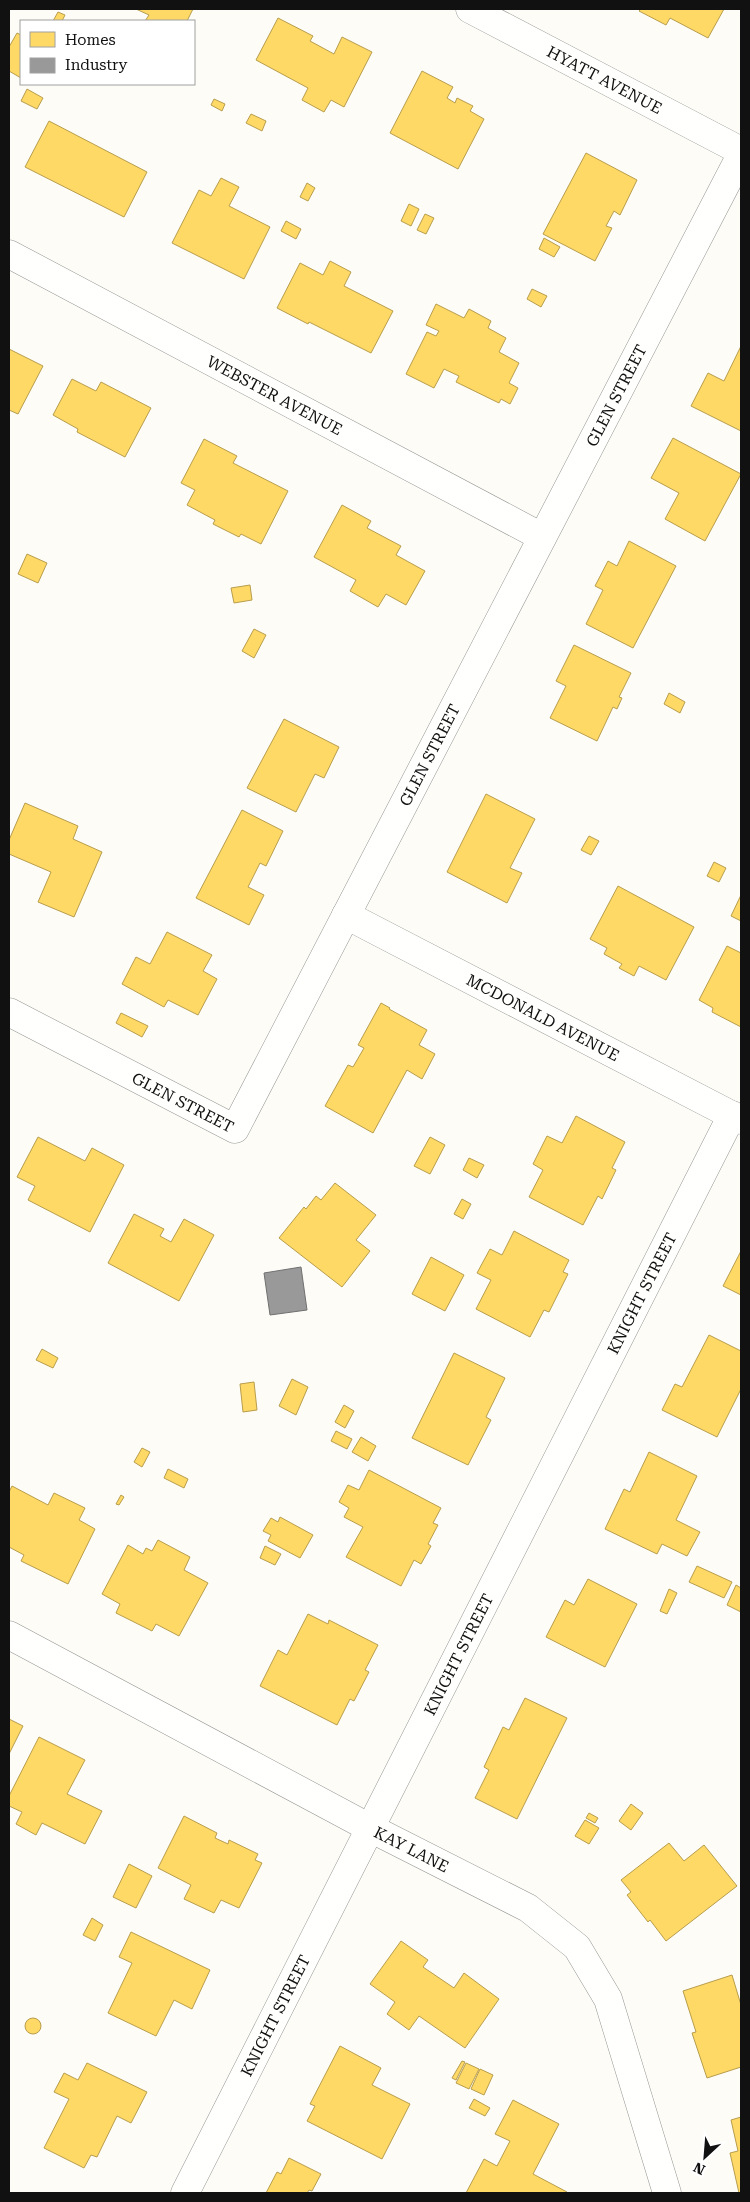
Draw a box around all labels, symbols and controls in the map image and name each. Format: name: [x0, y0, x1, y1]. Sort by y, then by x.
legend: [20, 20, 195, 85]
text: Homes: [65, 31, 116, 49]
street label: HYATT AVENUE: [544, 42, 665, 118]
text: Industry: [65, 56, 127, 74]
street label: GLEN STREET: [582, 341, 650, 450]
street label: WEBSTER AVENUE: [204, 351, 346, 439]
street label: GLEN STREET: [395, 701, 464, 809]
street label: MCDONALD AVENUE: [463, 970, 623, 1065]
street label: GLEN STREET: [129, 1068, 237, 1136]
street label: KNIGHT STREET: [603, 1229, 680, 1357]
street label: KNIGHT STREET: [420, 1590, 497, 1718]
street label: KAY LANE: [371, 1822, 452, 1876]
street label: KNIGHT STREET: [236, 1951, 314, 2079]
north arrow: [680, 2132, 730, 2182]
text: N: [691, 2159, 708, 2178]

